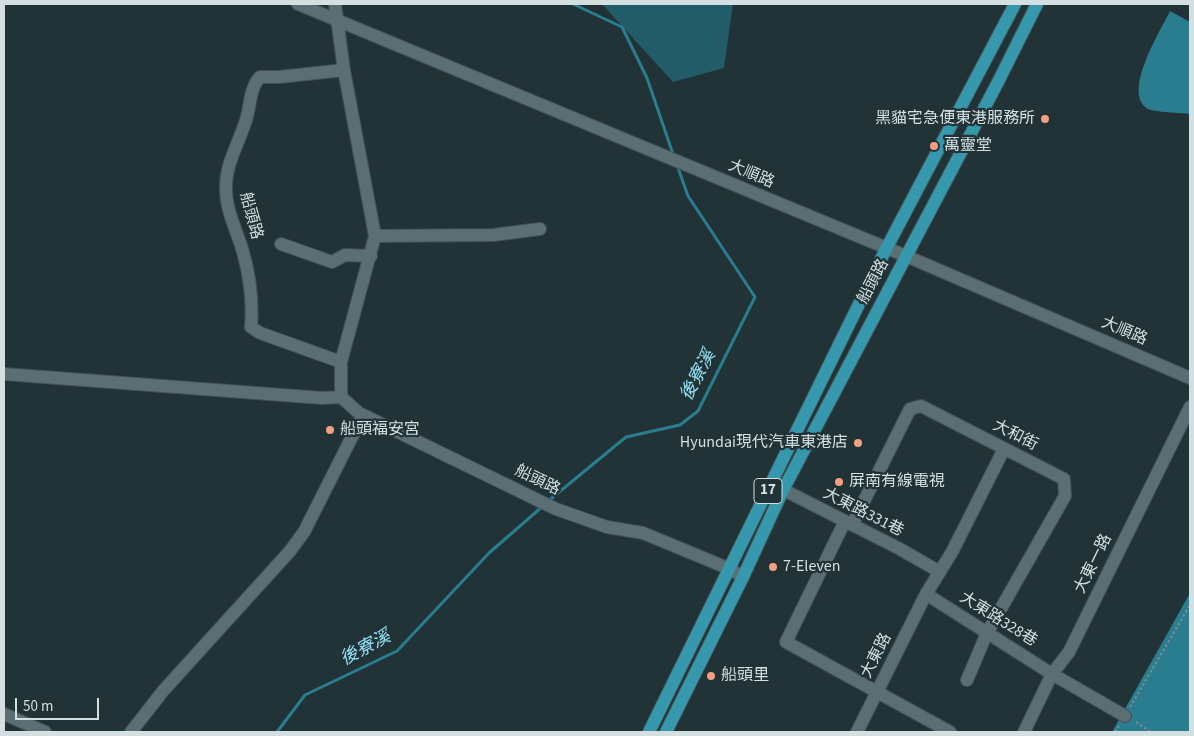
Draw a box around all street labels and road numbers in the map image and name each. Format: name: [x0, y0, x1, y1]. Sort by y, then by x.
street label: 大順路: [725, 157, 777, 193]
street label: 船頭路: [235, 190, 265, 242]
street label: 船頭路: [854, 256, 894, 308]
street label: 大順路: [1098, 314, 1150, 350]
street label: 大和街: [989, 417, 1041, 455]
street label: 船頭路: [511, 462, 563, 500]
road number: 17: [754, 478, 782, 504]
street label: 大東路331巷: [820, 485, 906, 541]
street label: 大東一路: [1071, 531, 1117, 597]
street label: 大東路328巷: [956, 589, 1040, 651]
street label: 大東路: [858, 630, 896, 682]

